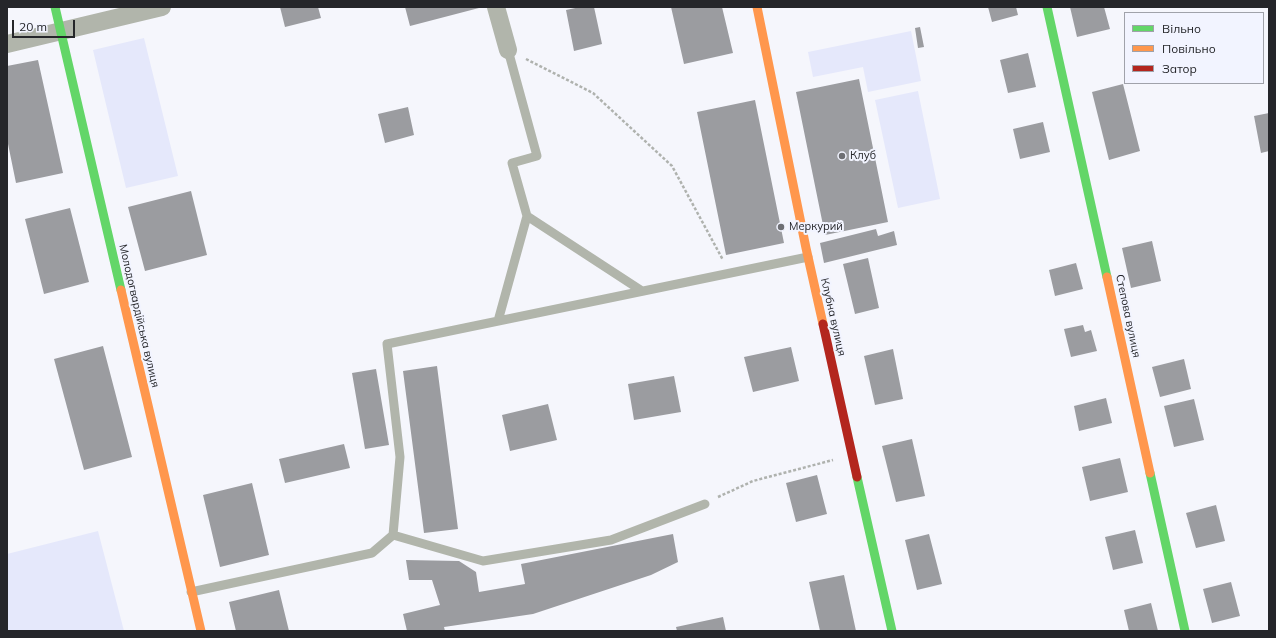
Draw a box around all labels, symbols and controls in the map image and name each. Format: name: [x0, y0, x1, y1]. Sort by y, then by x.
scale bar: [14, 12, 77, 38]
legend: [1124, 12, 1264, 84]
text: 20 m: [19, 19, 47, 34]
text: Вільно: [1162, 21, 1201, 36]
text: Повільно: [1162, 41, 1216, 56]
text: Затор: [1162, 61, 1197, 76]
place label: Клуб: [850, 149, 876, 163]
marker: Клуб: [837, 151, 847, 161]
place label: Меркурий: [789, 220, 843, 234]
marker: Меркурий: [776, 222, 786, 232]
street label: Молодогвардійська вулиця: [116, 243, 162, 389]
street label: Степова вулиця: [1113, 273, 1143, 359]
street label: Клубна вулиця: [818, 277, 848, 357]

